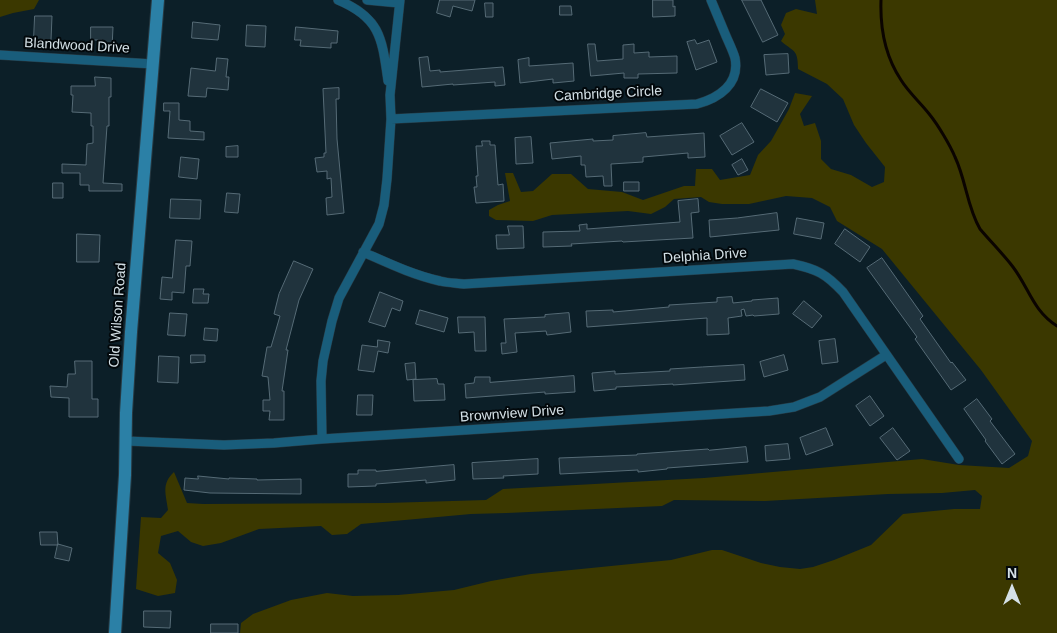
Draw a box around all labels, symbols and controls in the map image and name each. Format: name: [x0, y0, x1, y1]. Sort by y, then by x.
street label: Blandwood Drive: [24, 35, 130, 57]
street label: Cambridge Circle: [554, 83, 662, 105]
street label: Delphia Drive: [662, 245, 748, 267]
street label: Old Wilson Road: [106, 262, 130, 368]
street label: Brownview Drive: [459, 402, 565, 426]
north arrow: [987, 563, 1037, 613]
text: N: [1007, 565, 1017, 581]

